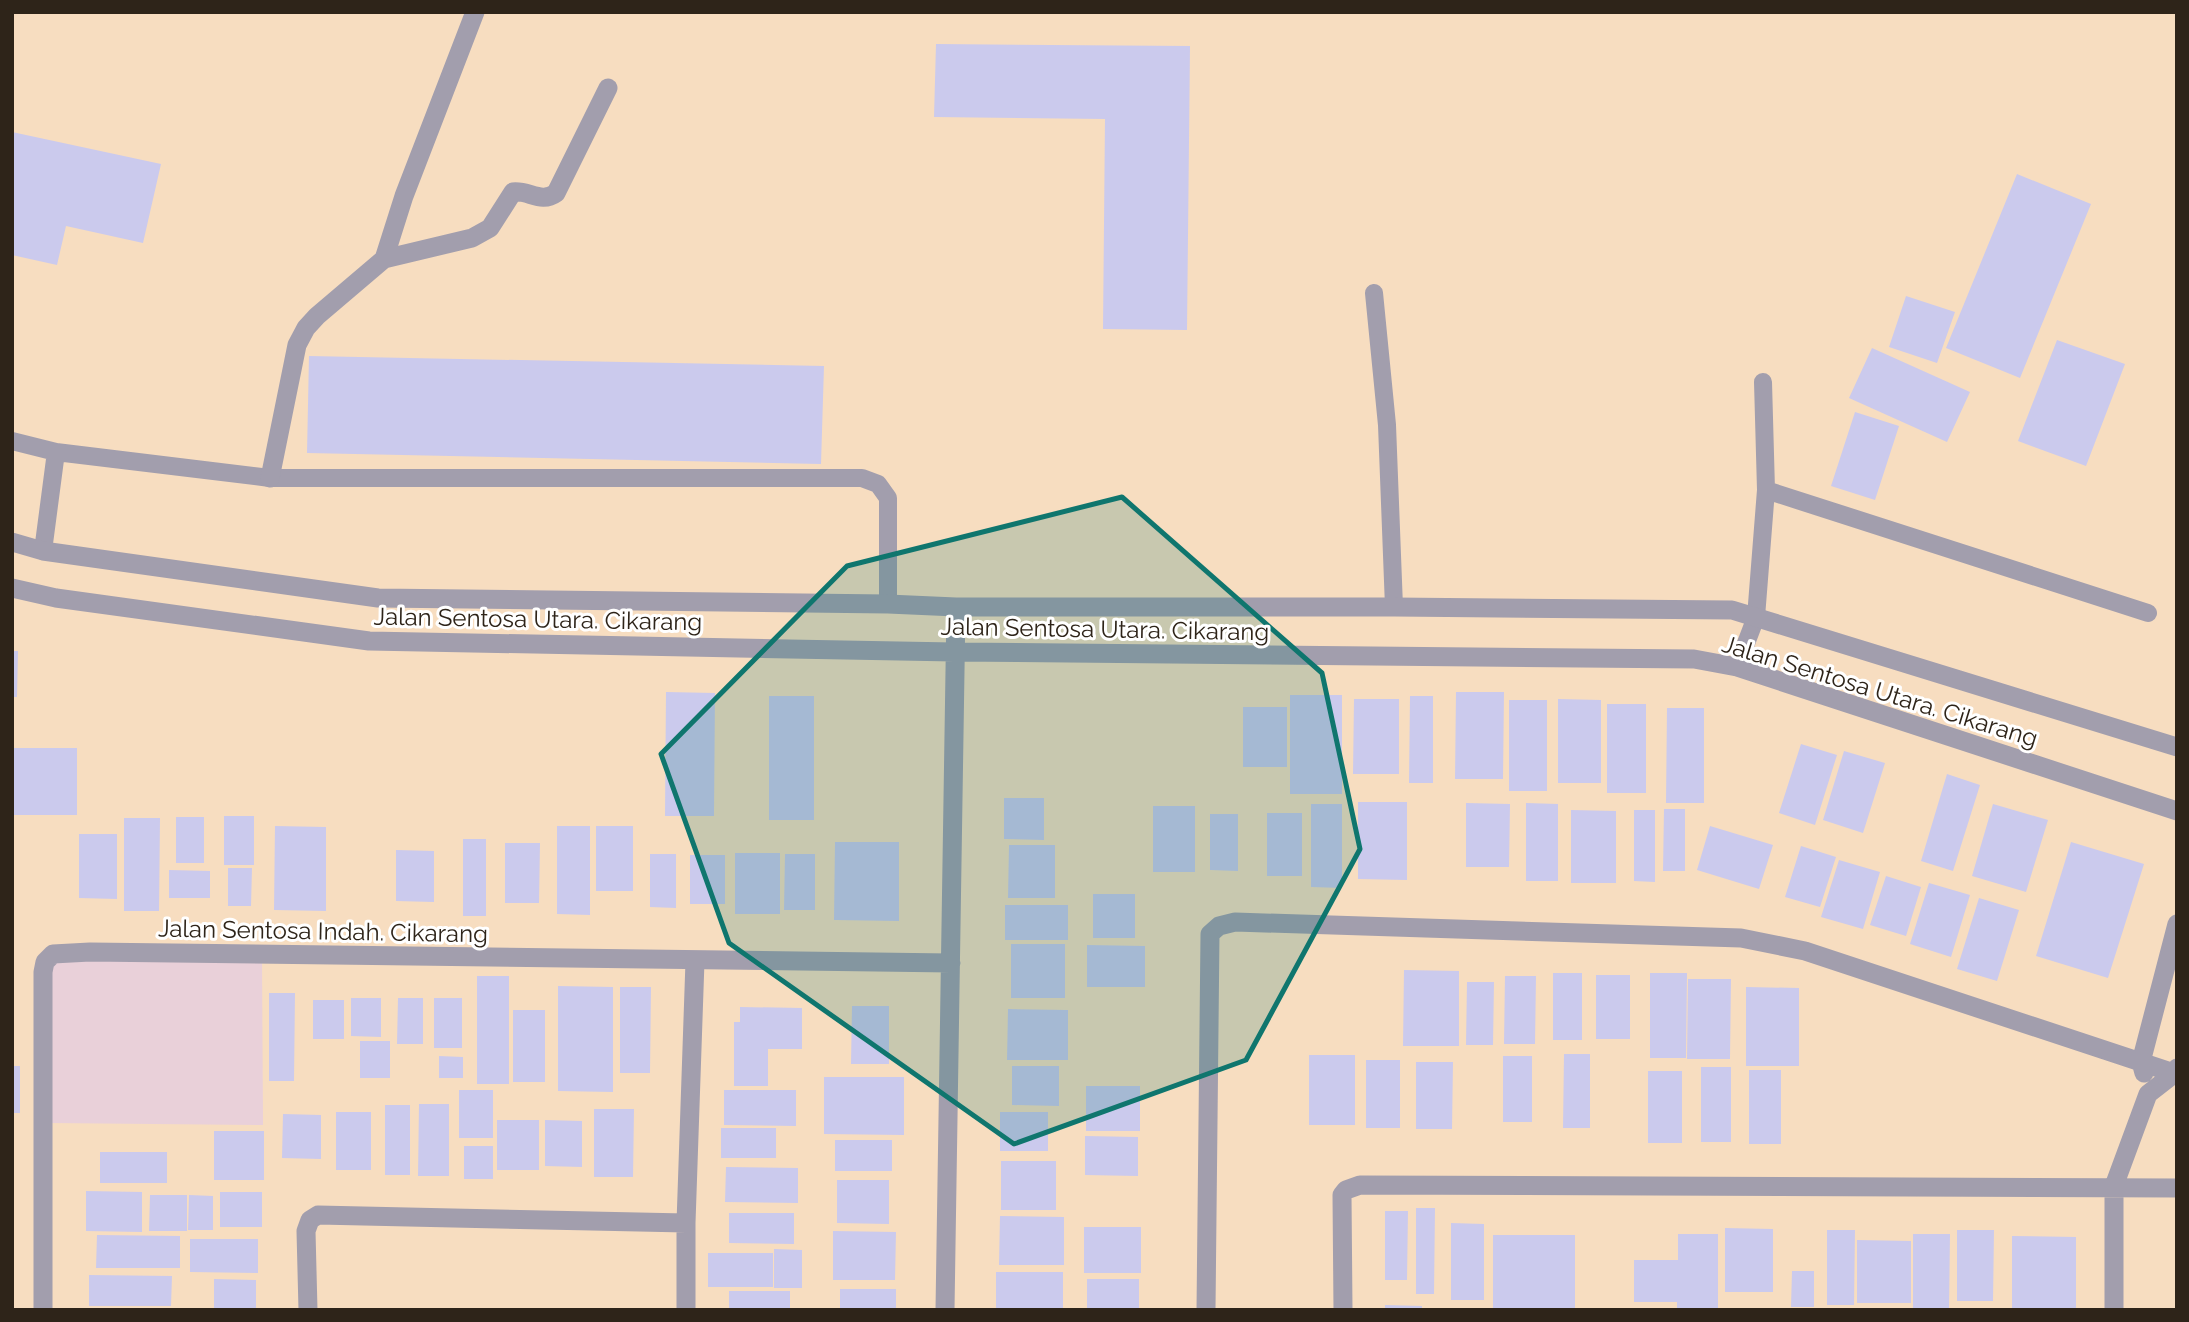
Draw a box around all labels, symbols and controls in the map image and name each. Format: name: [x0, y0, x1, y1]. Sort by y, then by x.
street label: Jalan Sentosa Utara. Cikarang: [373, 602, 703, 636]
street label: Jalan Sentosa Utara. Cikarang: [940, 612, 1270, 646]
street label: Jalan Sentosa Utara. Cikarang: [1719, 629, 2041, 753]
street label: Jalan Sentosa Indah. Cikarang: [158, 914, 488, 948]

